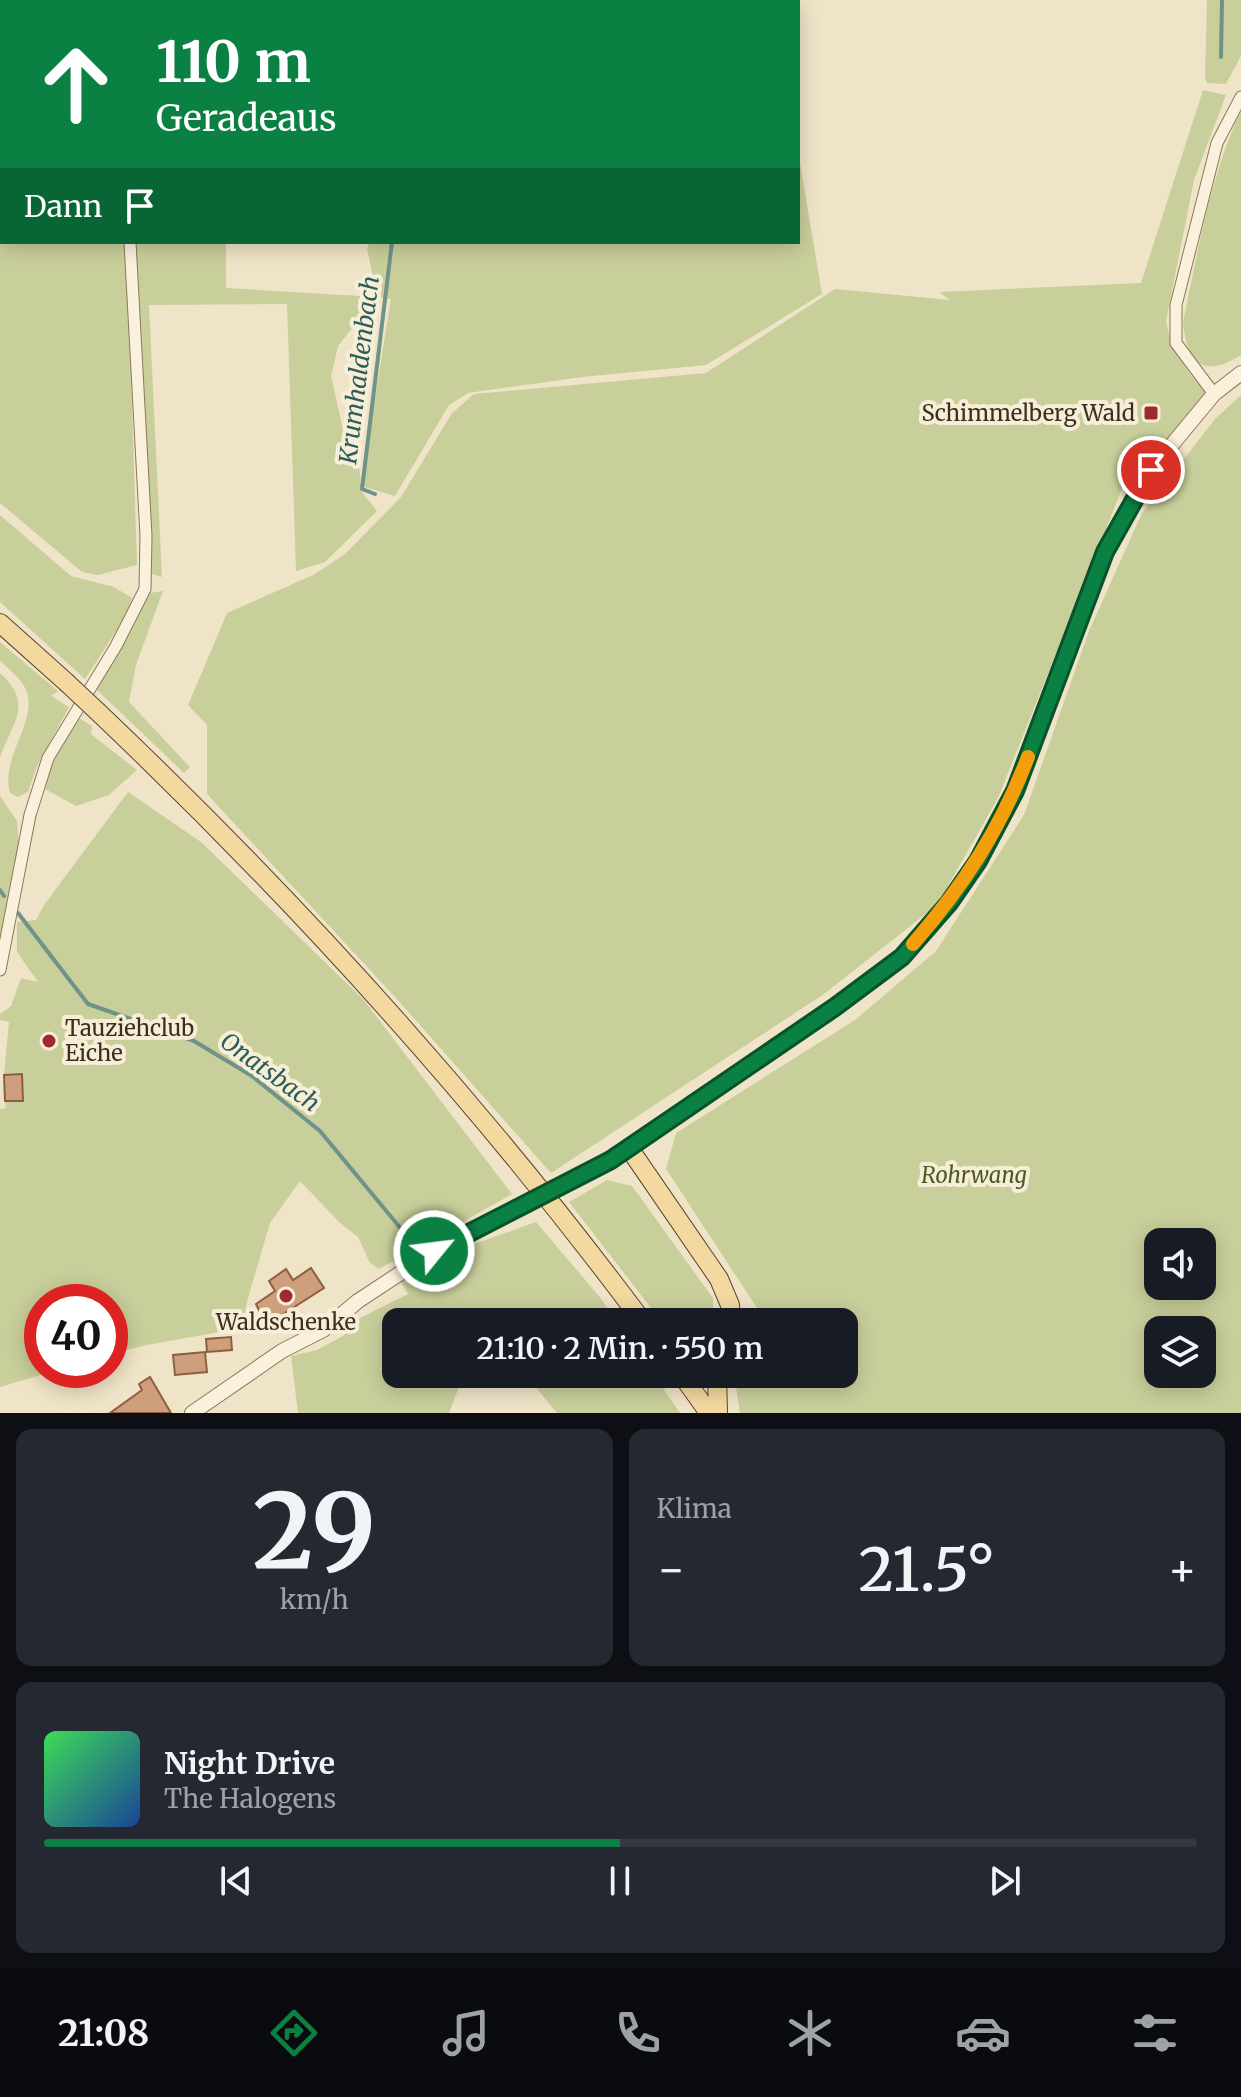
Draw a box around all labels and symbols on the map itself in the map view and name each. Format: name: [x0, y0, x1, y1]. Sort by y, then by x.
water label: Krumhaldenbach: [332, 274, 386, 467]
place label: Schimmelberg Wald: [921, 399, 1135, 427]
marker: Schimmelberg Wald: [1142, 404, 1160, 422]
pin: [1117, 436, 1185, 504]
place label: Tauziehclub Eiche: [65, 1014, 194, 1067]
water label: Onatsbach: [214, 1025, 326, 1119]
marker: Tauziehclub Eiche: [40, 1032, 58, 1050]
park label: Rohrwang: [921, 1161, 1027, 1189]
position arrow: [392, 1209, 476, 1293]
speed limit sign: 40: [24, 1284, 128, 1388]
marker: Waldschenke: [277, 1287, 295, 1305]
place label: Waldschenke: [215, 1308, 356, 1336]

